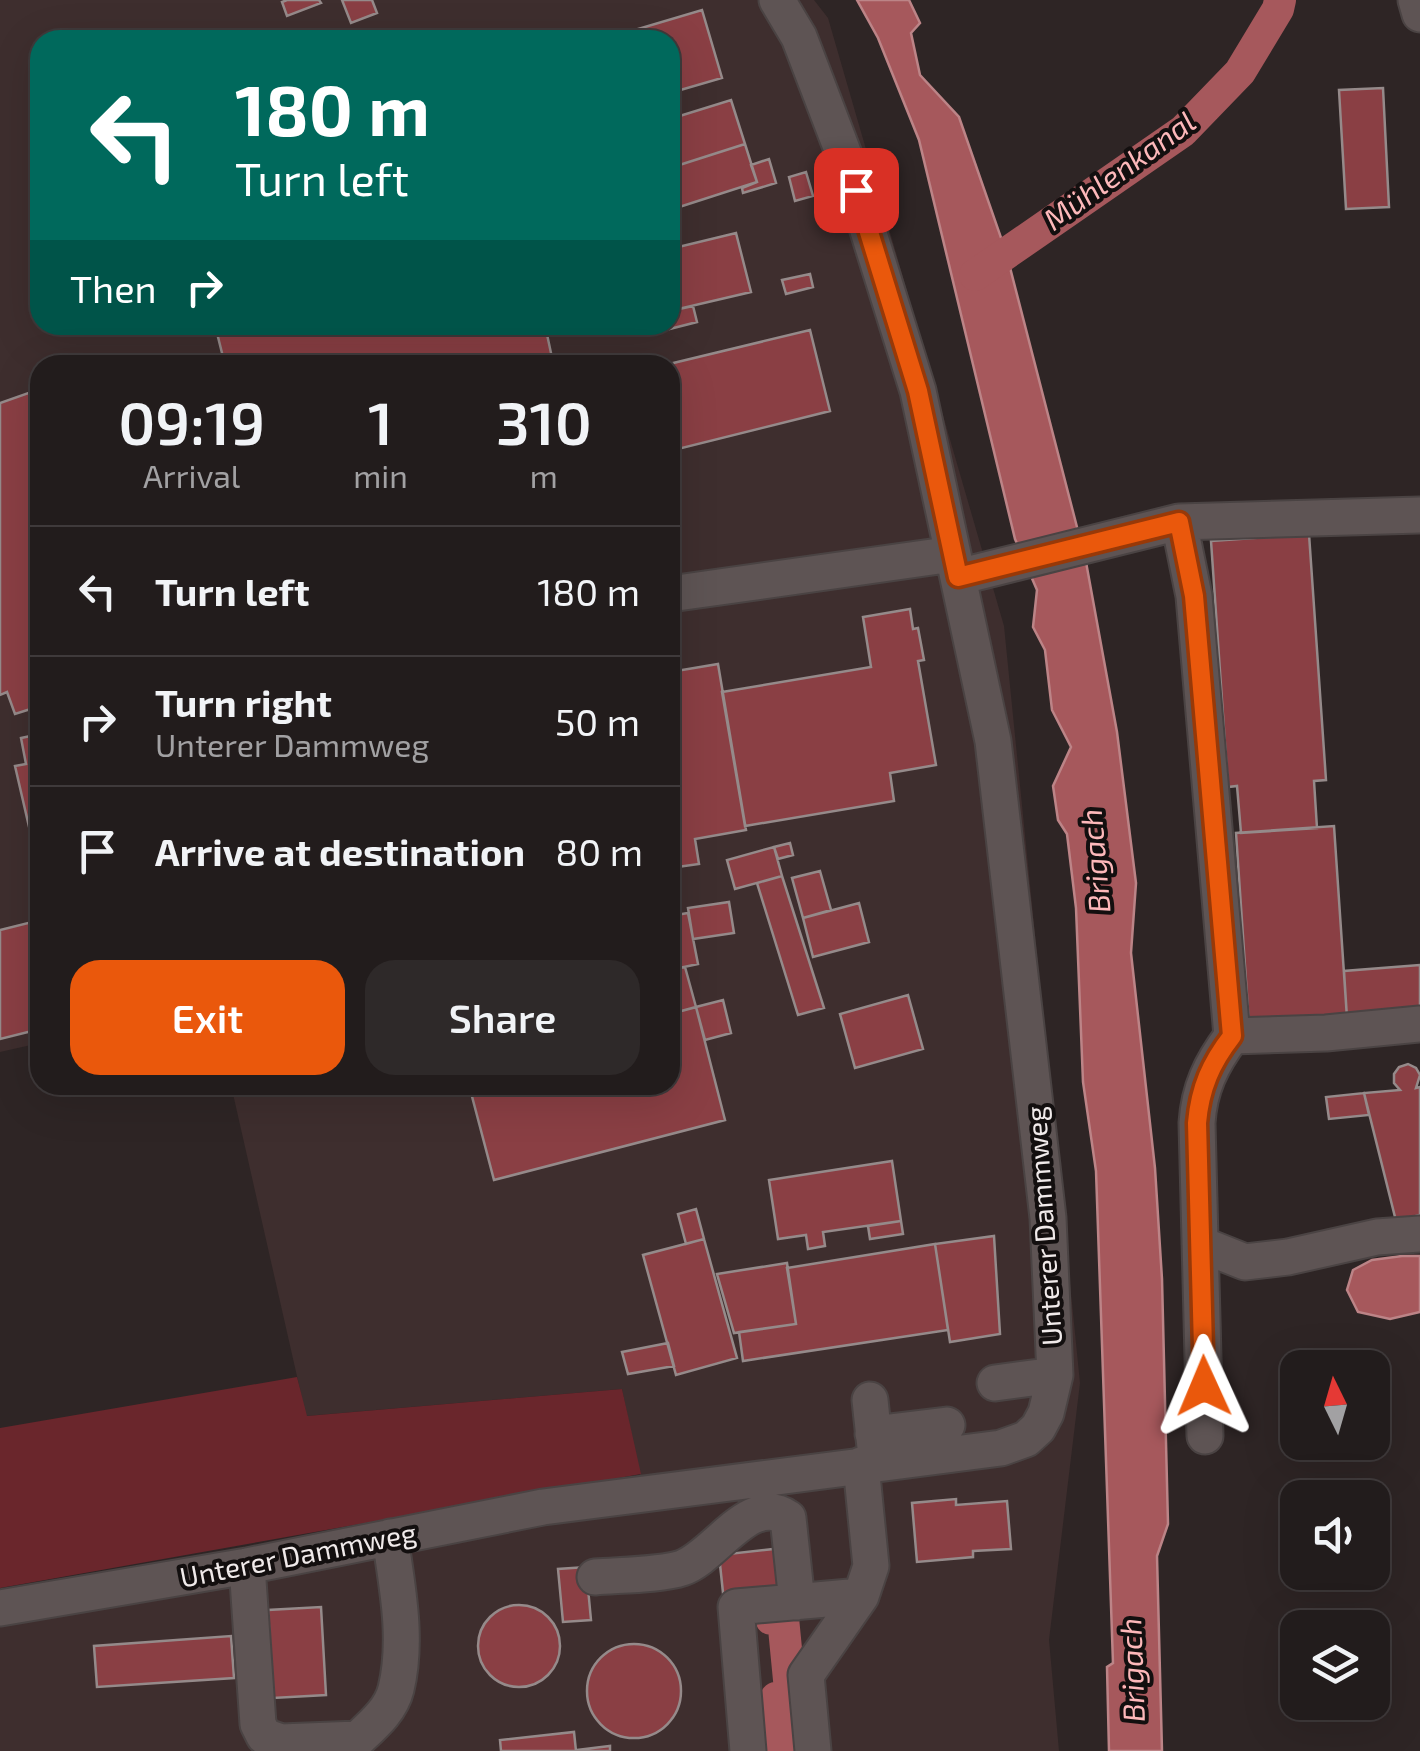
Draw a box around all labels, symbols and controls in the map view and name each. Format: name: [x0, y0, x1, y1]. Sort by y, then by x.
text: 180 m: [235, 66, 430, 150]
icon: left: [70, 70, 200, 200]
water label: Mühlenkanal: [1036, 102, 1202, 237]
pin: [814, 148, 899, 233]
text: Turn left: [235, 151, 409, 205]
icon: arrive: [829, 163, 884, 218]
icon: right: [177, 260, 232, 315]
text: Then: [70, 265, 157, 311]
text: 09:19: [118, 385, 265, 457]
text: 1: [368, 385, 393, 457]
text: 310: [496, 385, 592, 457]
text: Arrival: [143, 456, 240, 494]
text: min: [353, 456, 408, 494]
text: m: [530, 456, 558, 494]
icon: left: [70, 564, 125, 619]
text: Turn left: [155, 568, 310, 614]
text: 180 m: [537, 568, 640, 614]
text: Turn right: [155, 679, 332, 725]
icon: right: [70, 694, 125, 749]
text: 50 m: [555, 698, 640, 744]
text: Unterer Dammweg: [155, 725, 429, 763]
water label: Brigach: [1072, 808, 1116, 915]
icon: arrive: [70, 824, 125, 879]
text: Arrive at destination: [155, 828, 525, 874]
text: 80 m: [555, 828, 643, 874]
button: Exit: [70, 960, 345, 1075]
button: Share: [365, 960, 640, 1075]
street label: Unterer Dammweg: [1018, 1105, 1068, 1347]
position arrow: [1152, 1334, 1256, 1438]
north arrow: [1280, 1350, 1390, 1460]
map controls: [1280, 1350, 1390, 1720]
button: sound: [1280, 1480, 1390, 1590]
street label: Unterer Dammweg: [177, 1514, 419, 1594]
button: layers: [1280, 1610, 1390, 1720]
water label: Brigach: [1111, 1617, 1151, 1723]

